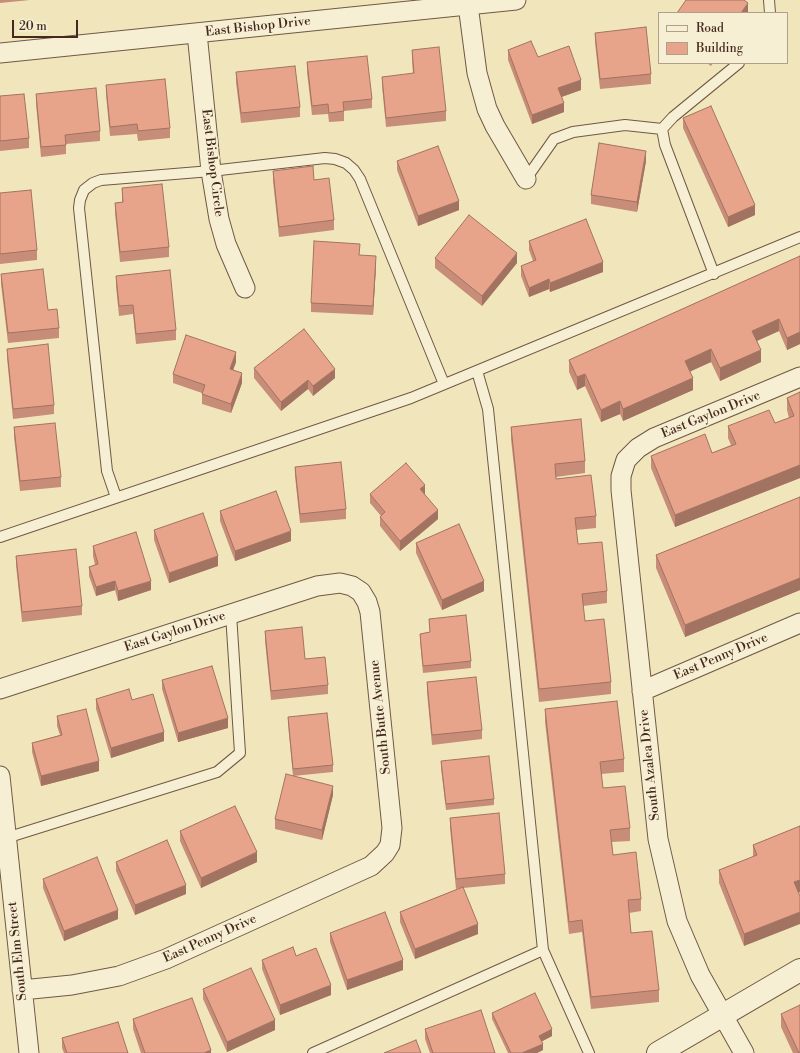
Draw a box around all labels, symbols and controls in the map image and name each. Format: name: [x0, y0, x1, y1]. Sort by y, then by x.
scale bar: [14, 12, 80, 38]
legend: [658, 12, 788, 64]
street label: East Bishop Drive: [204, 14, 312, 40]
text: 20 m: [19, 19, 47, 34]
text: Road: [696, 21, 724, 36]
text: Building: [696, 41, 743, 56]
street label: East Bishop Circle: [198, 108, 226, 218]
street label: East Gaylon Drive: [659, 388, 763, 442]
street label: East Gaylon Drive: [122, 608, 228, 656]
street label: East Penny Drive: [672, 630, 770, 684]
street label: South Butte Avenue: [367, 659, 395, 775]
street label: South Azalea Drive: [636, 709, 664, 821]
street label: South Elm Street: [5, 901, 31, 1001]
street label: East Penny Drive: [161, 911, 259, 967]

